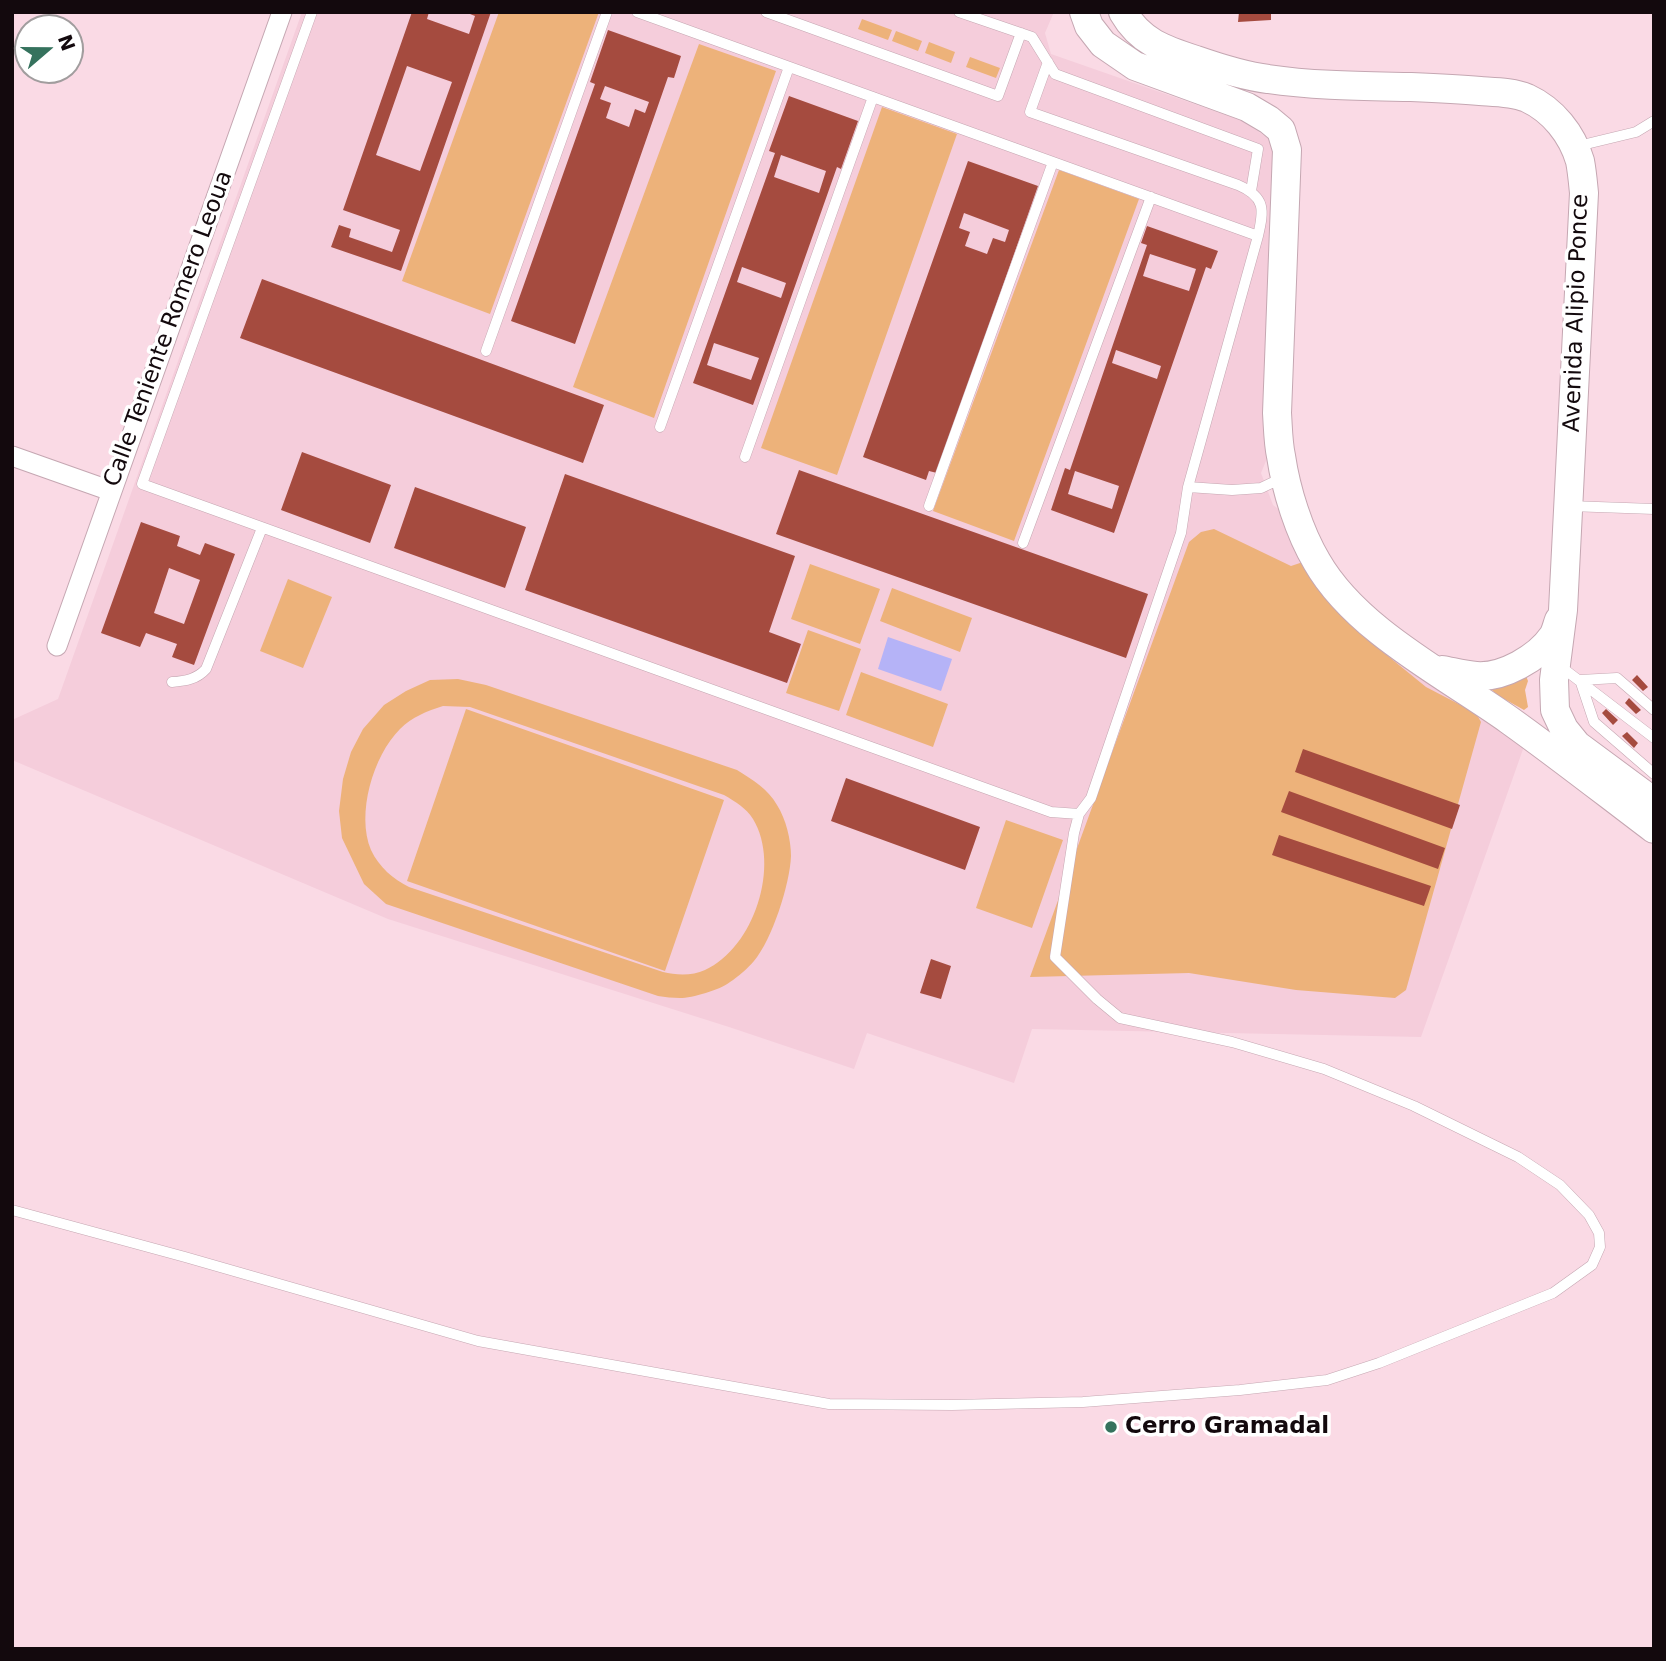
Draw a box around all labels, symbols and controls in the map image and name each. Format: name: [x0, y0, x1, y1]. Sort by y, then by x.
north arrow: [14, 14, 84, 84]
text: N: [54, 31, 80, 54]
street label: Calle Teniente Romero Leoua: [99, 167, 239, 491]
street label: Avenida Alipio Ponce: [1559, 193, 1595, 433]
place label: Cerro Gramadal: [1125, 1413, 1329, 1441]
marker: Cerro Gramadal: [1103, 1419, 1119, 1435]

